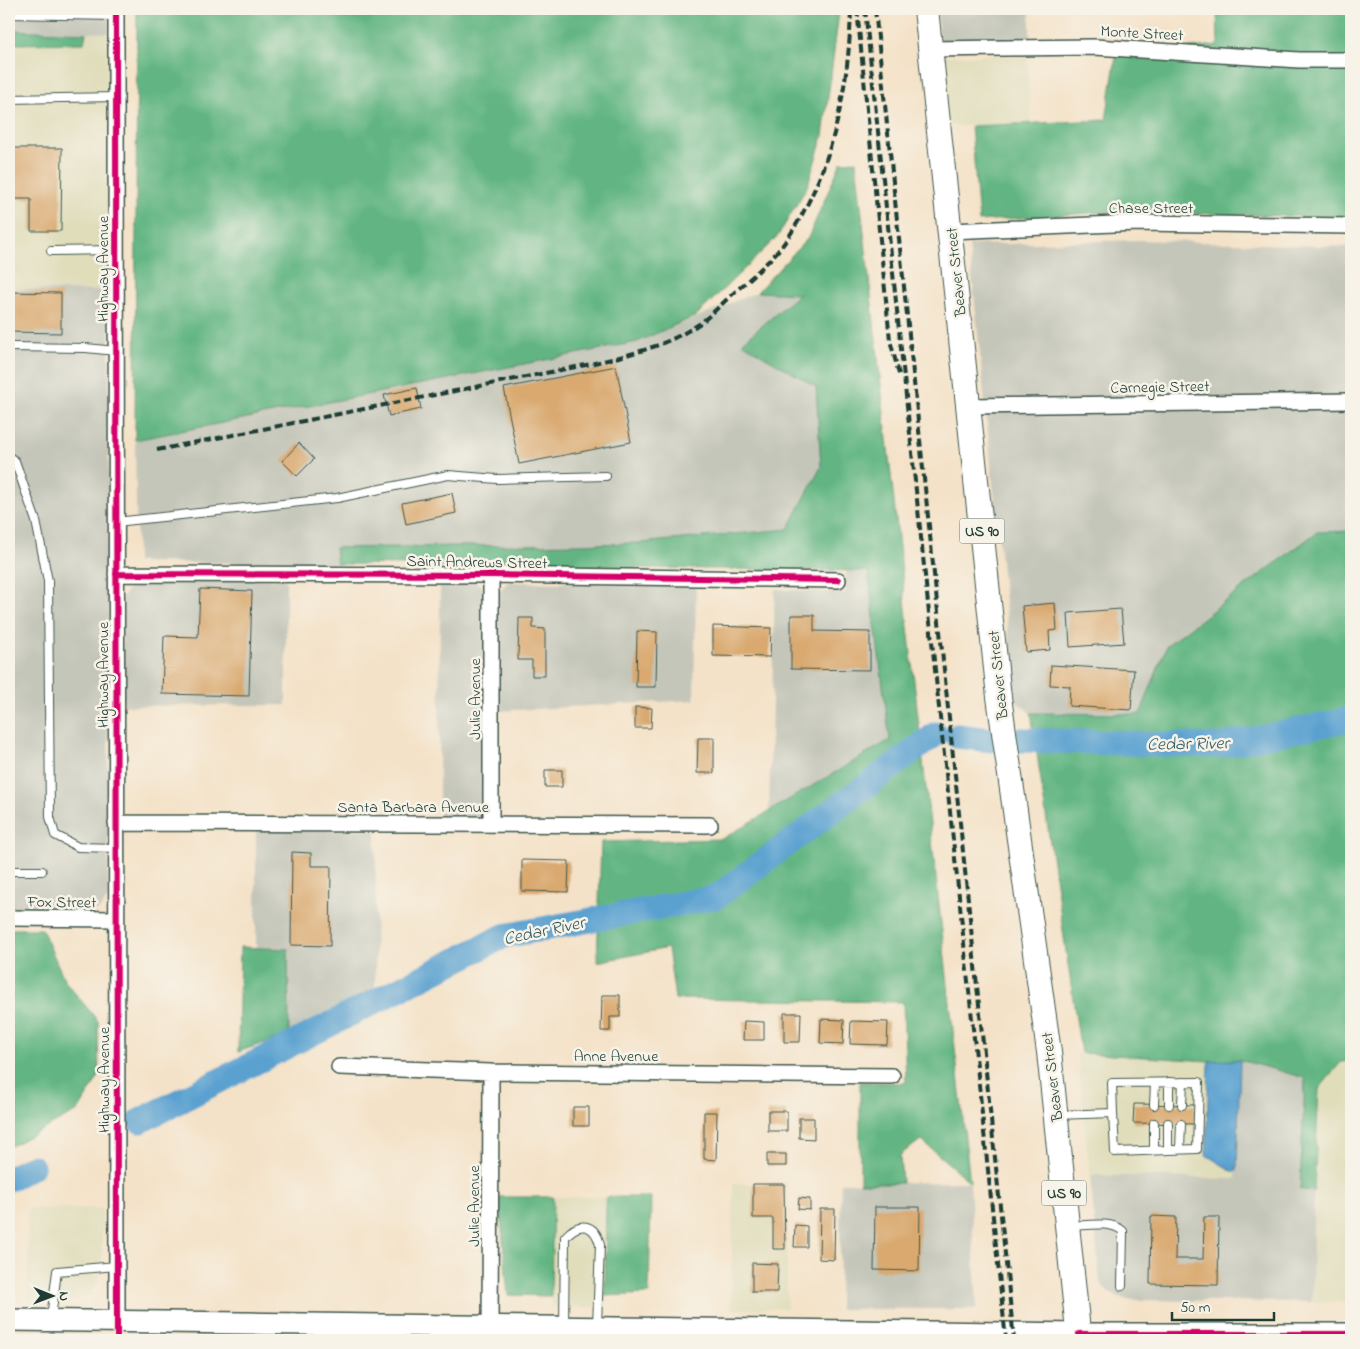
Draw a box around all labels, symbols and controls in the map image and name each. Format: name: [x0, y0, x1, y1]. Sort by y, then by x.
street label: Monte Street: [1100, 20, 1184, 48]
street label: Chase Street: [1109, 197, 1194, 221]
street label: Highway Avenue: [92, 215, 116, 322]
street label: Beaver Street: [940, 225, 974, 319]
street label: Carnegie Street: [1110, 375, 1210, 401]
road number: US 90: [960, 518, 1004, 544]
street label: Saint Andrews Street: [406, 550, 548, 576]
street label: Highway Avenue: [92, 621, 116, 728]
street label: Beaver Street: [982, 628, 1016, 722]
street label: Julie Avenue: [464, 657, 488, 740]
water label: Cedar River: [1147, 731, 1232, 759]
street label: Santa Barbara Avenue: [337, 796, 490, 820]
street label: Fox Street: [26, 890, 97, 916]
water label: Cedar River: [502, 910, 590, 953]
street label: Highway Avenue: [93, 1026, 117, 1133]
street label: Beaver Street: [1036, 1030, 1070, 1124]
street label: Anne Avenue: [574, 1045, 659, 1069]
street label: Julie Avenue: [463, 1164, 487, 1247]
road number: US 90: [1042, 1180, 1086, 1206]
north arrow: [28, 1272, 78, 1322]
scale bar: [1172, 1289, 1275, 1321]
text: N: [53, 1291, 74, 1301]
text: 50 m: [1180, 1297, 1211, 1319]

